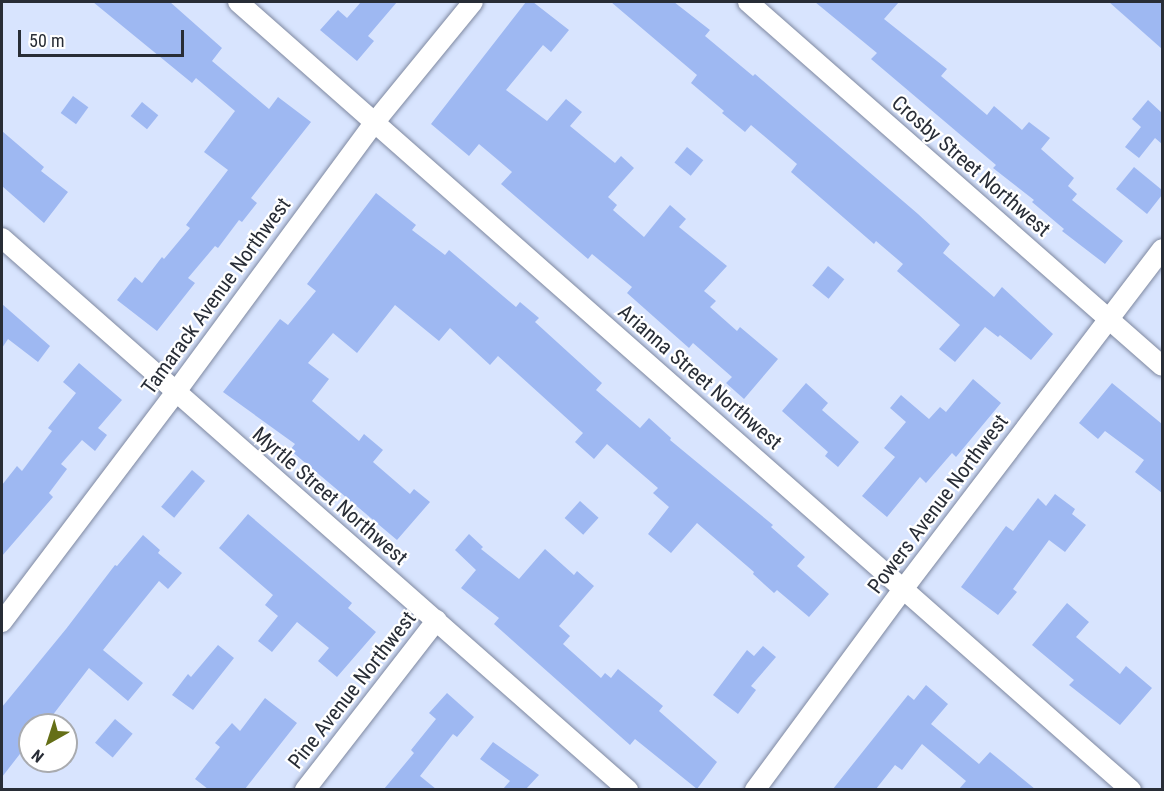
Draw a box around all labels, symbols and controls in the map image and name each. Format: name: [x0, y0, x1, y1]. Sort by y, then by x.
scale bar: [21, 18, 188, 56]
text: 50 m: [29, 30, 64, 51]
street label: Crosby Street Northwest: [886, 90, 1056, 242]
street label: Tamarack Avenue Northwest: [136, 193, 296, 399]
street label: Arianna Street Northwest: [613, 299, 787, 455]
street label: Powers Avenue Northwest: [862, 409, 1014, 599]
street label: Myrtle Street Northwest: [247, 422, 413, 570]
street label: Pine Avenue Northwest: [283, 606, 421, 774]
north arrow: [18, 713, 78, 773]
text: N: [28, 745, 47, 766]

